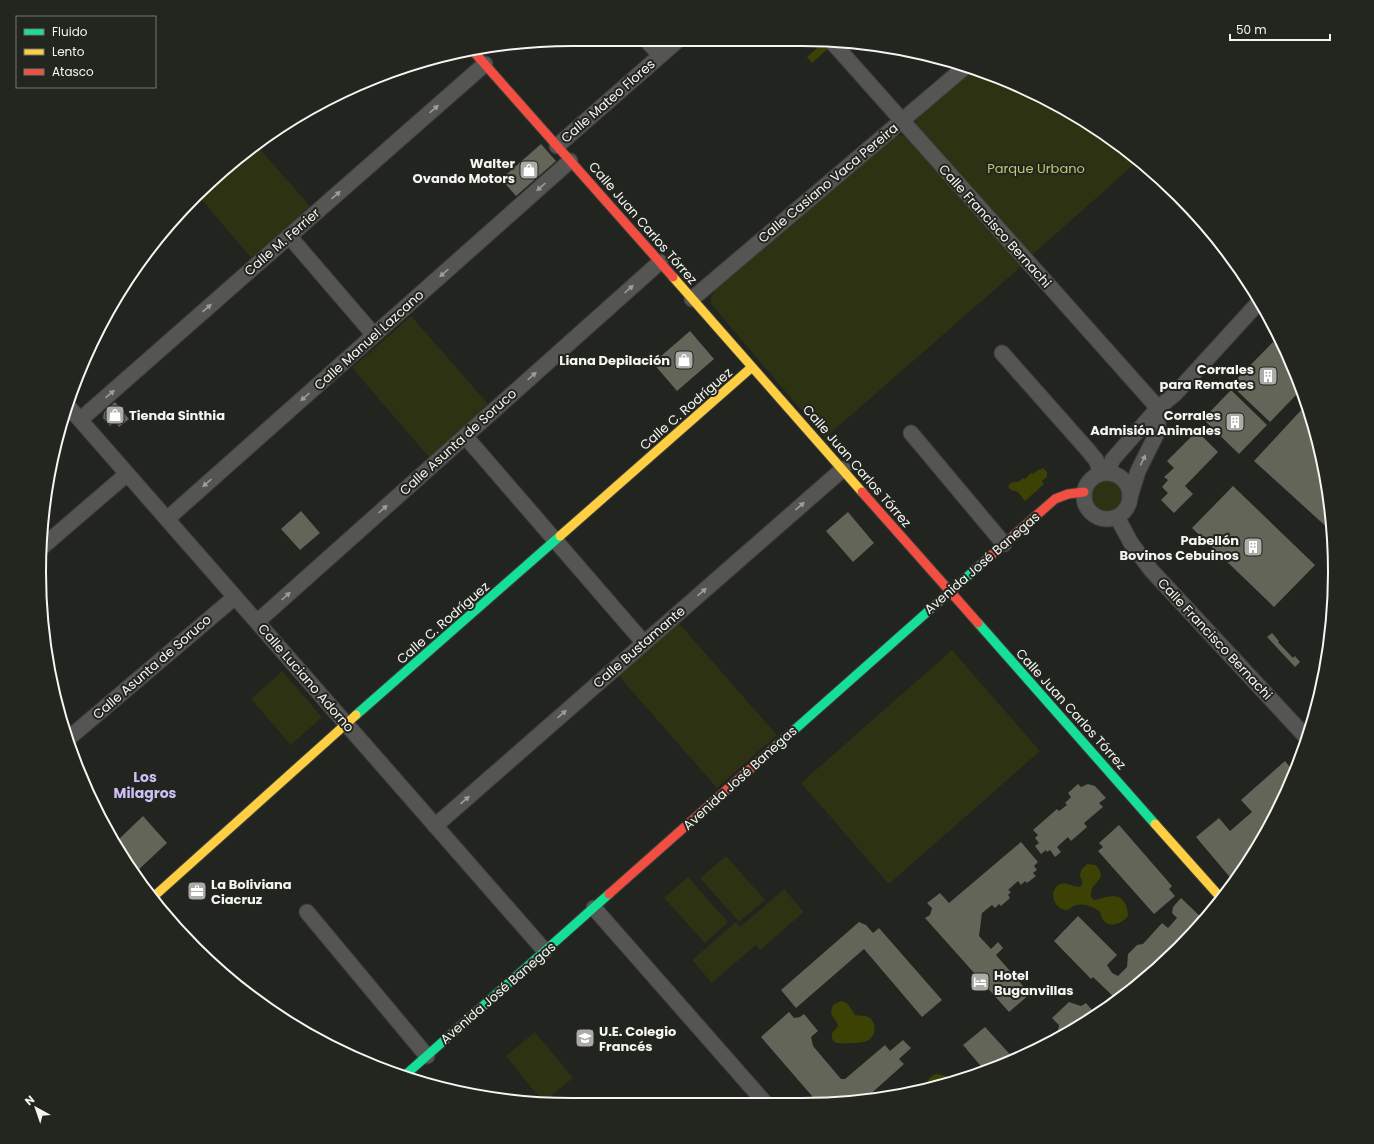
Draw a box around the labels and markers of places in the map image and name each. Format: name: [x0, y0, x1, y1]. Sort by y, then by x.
place label: Walter Ovando Motors: [413, 154, 515, 188]
shop icon: Walter Ovando Motors: [518, 159, 540, 181]
shop icon: Liana Depilación: [673, 349, 695, 371]
place label: Liana Depilación: [559, 351, 670, 370]
place label: Corrales para Remates: [1160, 360, 1254, 394]
building icon: Corrales para Remates: [1257, 365, 1279, 387]
shop icon: Tienda Sinthia: [104, 404, 126, 426]
place label: Tienda Sinthia: [129, 406, 225, 425]
place label: Corrales Admisión Animales: [1090, 406, 1221, 440]
building icon: Corrales Admisión Animales: [1224, 411, 1246, 433]
place label: Pabellón Bovinos Cebuinos: [1119, 531, 1239, 565]
building icon: Pabellón Bovinos Cebuinos: [1242, 536, 1264, 558]
place label: La Boliviana Ciacruz: [211, 875, 292, 909]
office icon: La Boliviana Ciacruz: [186, 880, 208, 902]
place label: Hotel Buganvillas: [994, 966, 1073, 1000]
hotel icon: Hotel Buganvillas: [969, 971, 991, 993]
place label: U.E. Colegio Francés: [599, 1022, 676, 1056]
school or university icon: U.E. Colegio Francés: [574, 1027, 596, 1049]

